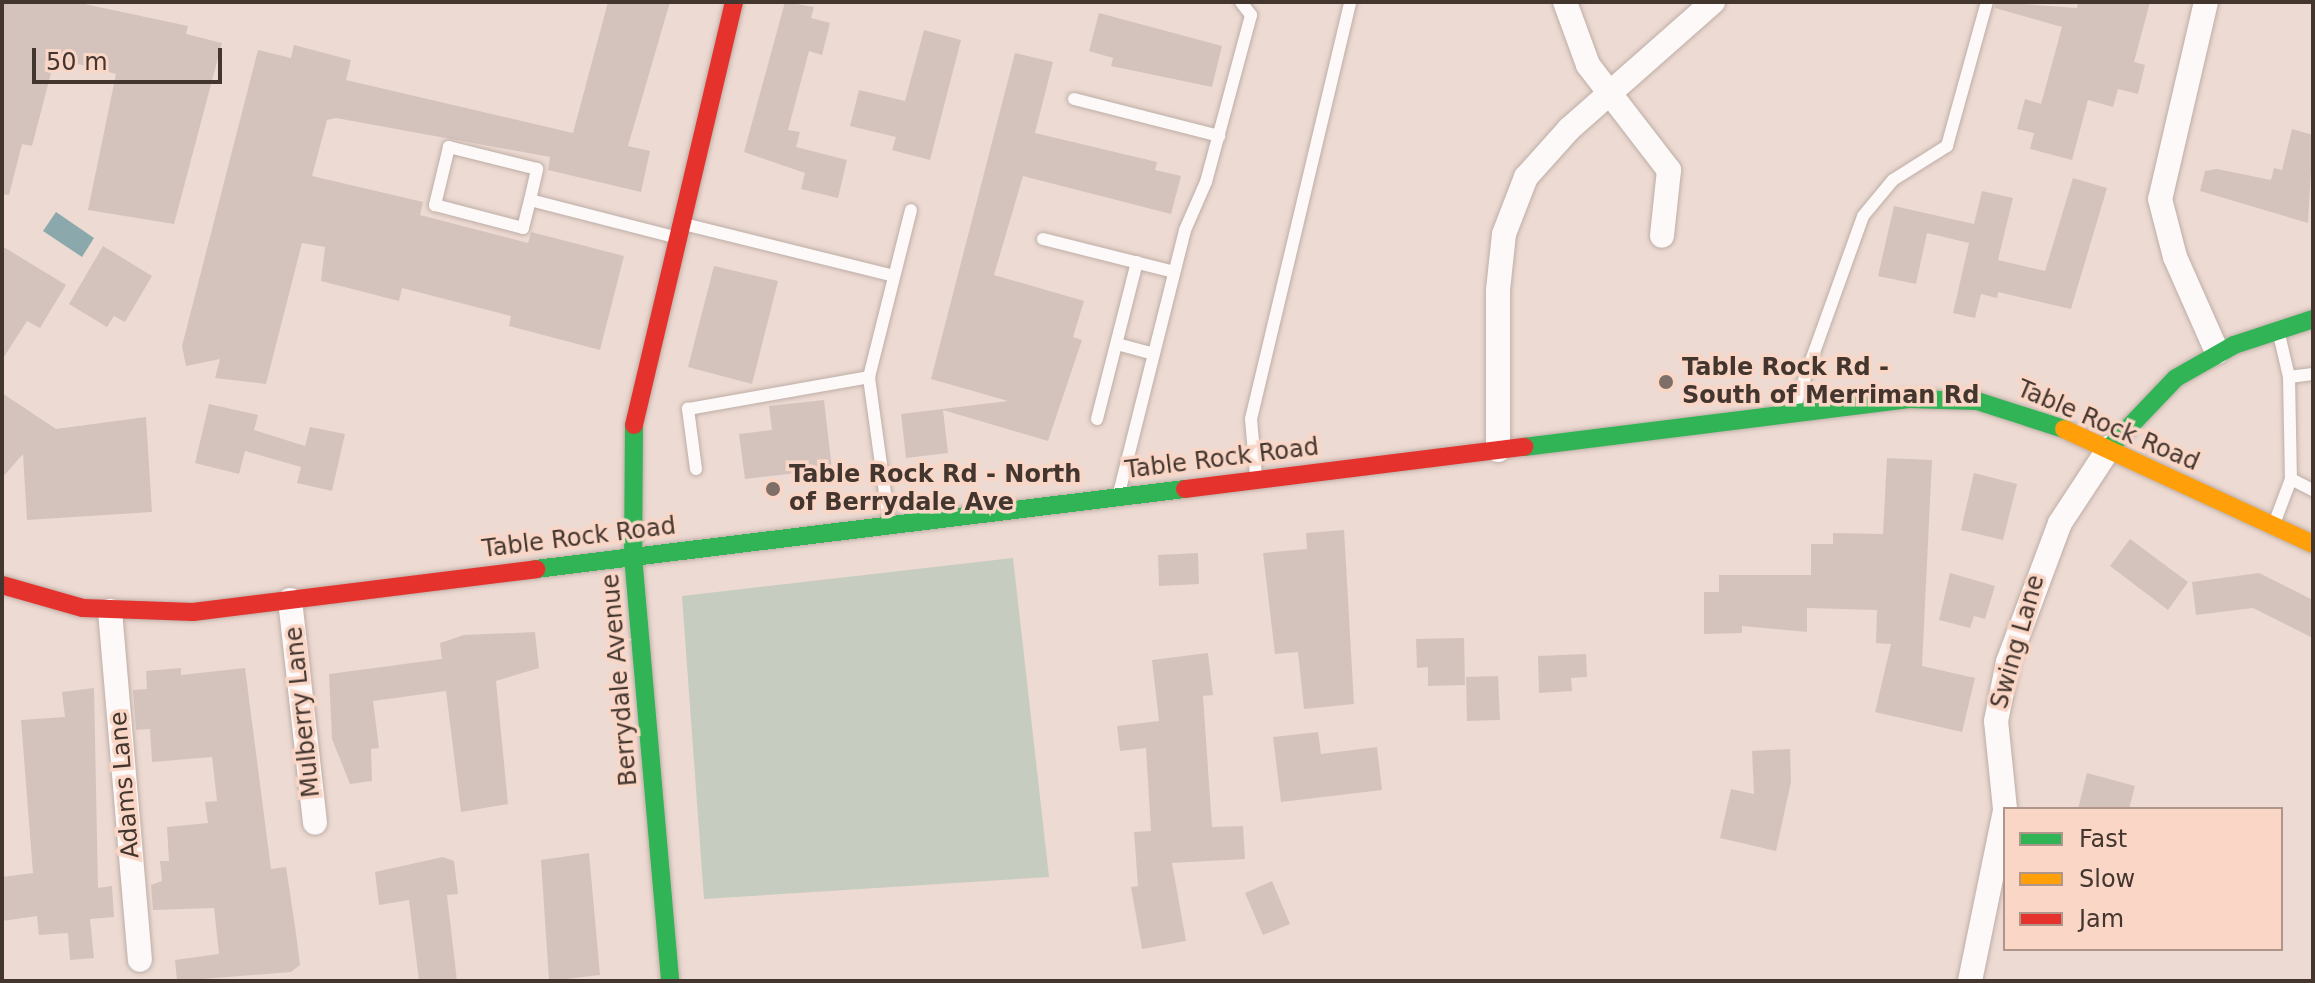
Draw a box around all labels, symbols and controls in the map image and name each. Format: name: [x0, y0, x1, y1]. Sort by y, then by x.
scale bar: [36, 32, 226, 82]
text: 50 m: [46, 48, 108, 76]
place label: Table Rock Rd - South of Merriman Rd: [1682, 354, 1979, 410]
marker: Table Rock Rd - South of Merriman Rd: [1657, 373, 1675, 391]
street label: Table Rock Road: [2013, 375, 2203, 477]
street label: Table Rock Road: [1124, 433, 1320, 485]
place label: Table Rock Rd - North of Berrydale Ave: [789, 461, 1081, 517]
marker: Table Rock Rd - North of Berrydale Ave: [764, 480, 782, 498]
street label: Table Rock Road: [481, 512, 677, 564]
street label: Swing Lane: [1985, 572, 2051, 712]
street label: Berrydale Avenue: [596, 573, 644, 787]
street label: Mulberry Lane: [280, 625, 326, 799]
street label: Adams Lane: [104, 710, 146, 860]
legend: [2003, 807, 2283, 951]
text: Fast: [2079, 825, 2127, 853]
text: Slow: [2079, 865, 2135, 893]
text: Jam: [2079, 905, 2124, 933]

